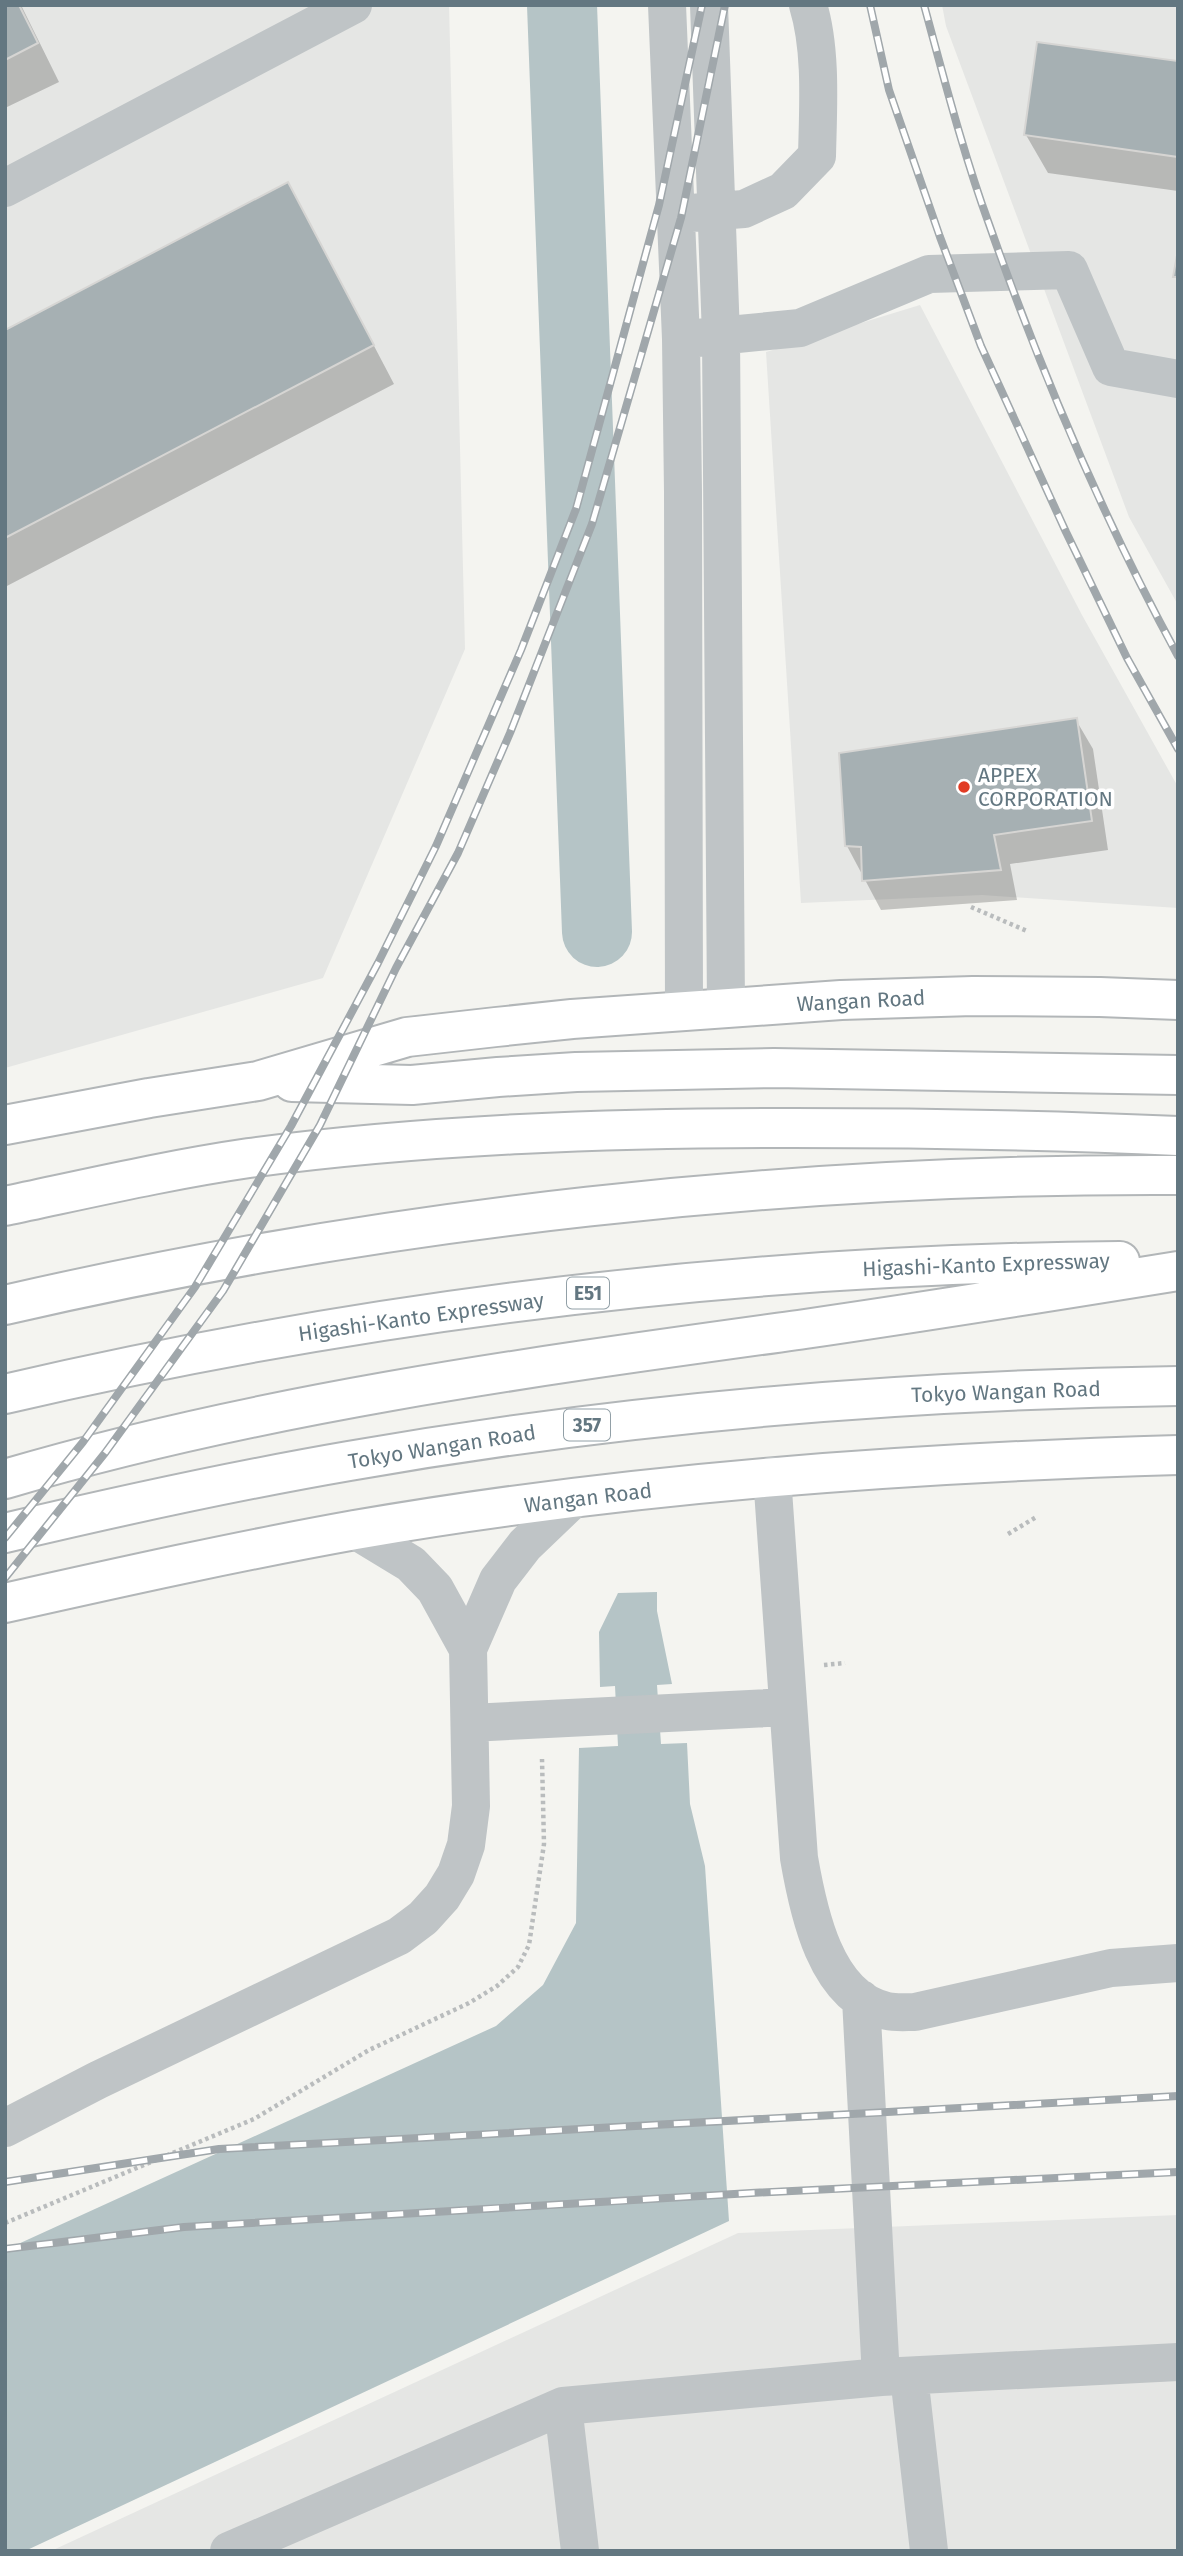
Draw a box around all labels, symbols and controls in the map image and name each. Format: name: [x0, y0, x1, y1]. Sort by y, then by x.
place label: APPEX CORPORATION: [978, 762, 1113, 812]
marker: APPEX CORPORATION: [956, 779, 972, 795]
street label: Wangan Road: [796, 985, 926, 1017]
street label: Higashi-Kanto Expressway: [862, 1248, 1111, 1282]
road number: E51: [567, 1278, 609, 1308]
street label: Higashi-Kanto Expressway: [296, 1287, 546, 1347]
street label: Tokyo Wangan Road: [911, 1376, 1101, 1408]
road number: 357: [564, 1410, 610, 1441]
street label: Tokyo Wangan Road: [346, 1419, 538, 1475]
street label: Wangan Road: [523, 1477, 653, 1519]

